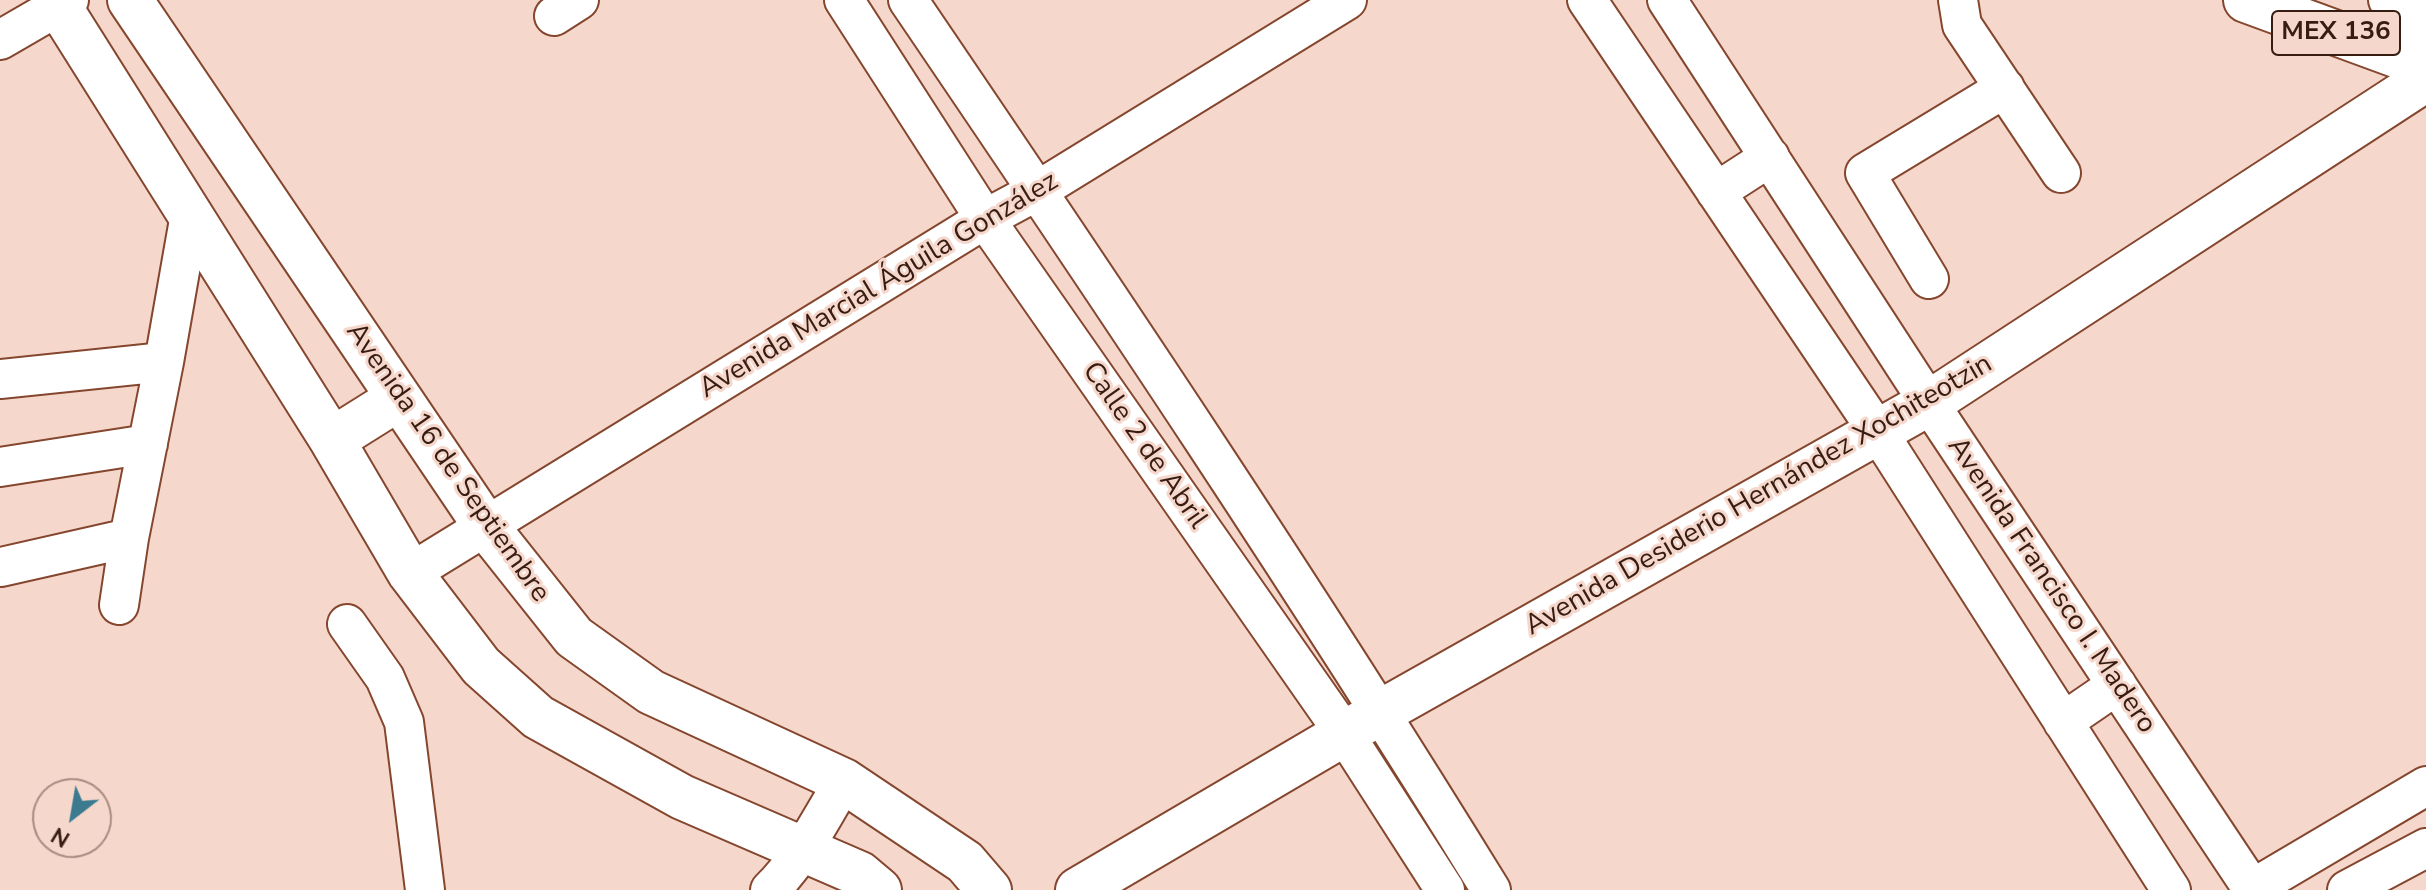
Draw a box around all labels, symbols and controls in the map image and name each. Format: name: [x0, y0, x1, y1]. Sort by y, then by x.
road number: MEX 136: [2272, 11, 2400, 55]
street label: Avenida Marcial Águila González: [694, 165, 1064, 407]
street label: Avenida 16 de Septiembre: [338, 317, 556, 609]
street label: Avenida Desiderio Hernández Xochiteotzin: [1519, 348, 1999, 644]
street label: Calle 2 de Abril: [1074, 356, 1214, 536]
street label: Avenida Francisco I. Madero: [1939, 432, 2163, 740]
north arrow: [32, 778, 112, 858]
text: N: [46, 820, 75, 854]

